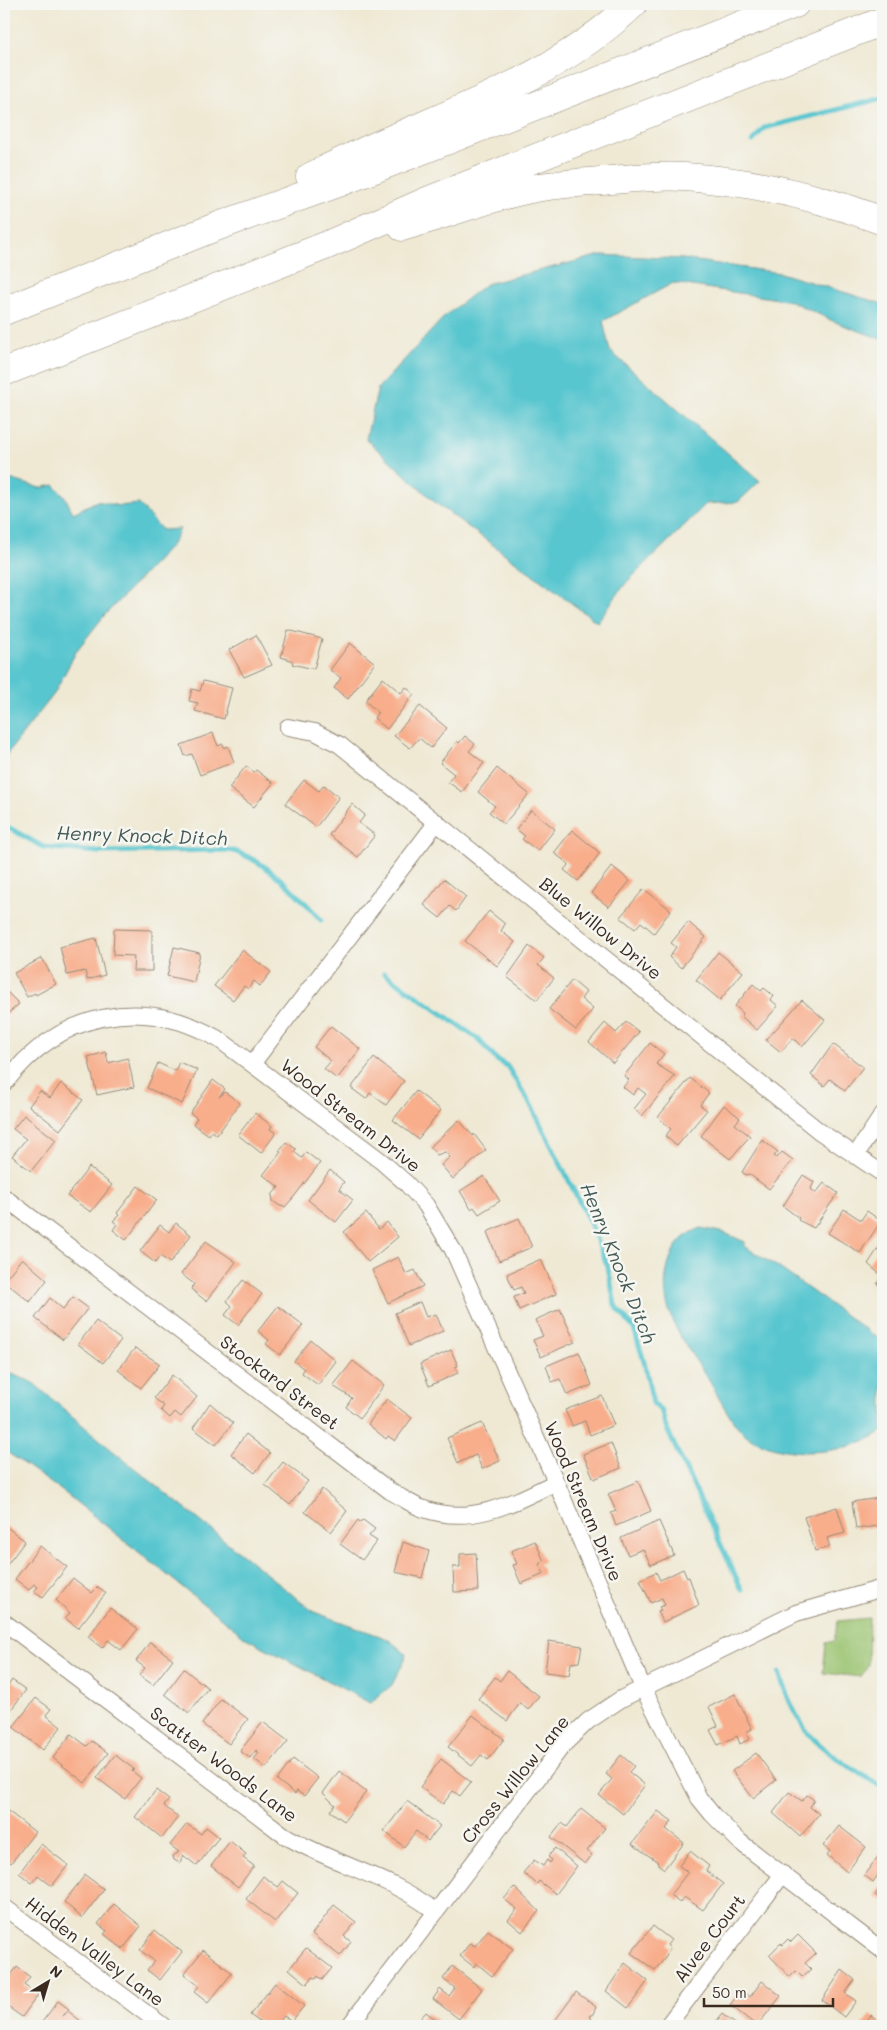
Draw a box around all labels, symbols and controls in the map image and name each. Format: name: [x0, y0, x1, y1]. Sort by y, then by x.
water label: Henry Knock Ditch: [56, 820, 228, 850]
street label: Blue Willow Drive: [535, 871, 667, 985]
street label: Wood Stream Drive: [276, 1053, 426, 1177]
water label: Henry Knock Ditch: [575, 1179, 663, 1347]
street label: Stockard Street: [215, 1329, 345, 1435]
street label: Wood Stream Drive: [539, 1417, 629, 1585]
street label: Scatter Woods Lane: [145, 1701, 303, 1827]
street label: Cross Willow Lane: [456, 1710, 574, 1848]
street label: Alvee Court: [668, 1889, 750, 1987]
street label: Hidden Valley Lane: [21, 1891, 169, 2011]
north arrow: [22, 1958, 72, 2008]
text: N: [46, 1961, 66, 1982]
scale bar: [704, 1975, 833, 2007]
text: 50 m: [712, 1982, 747, 2002]

